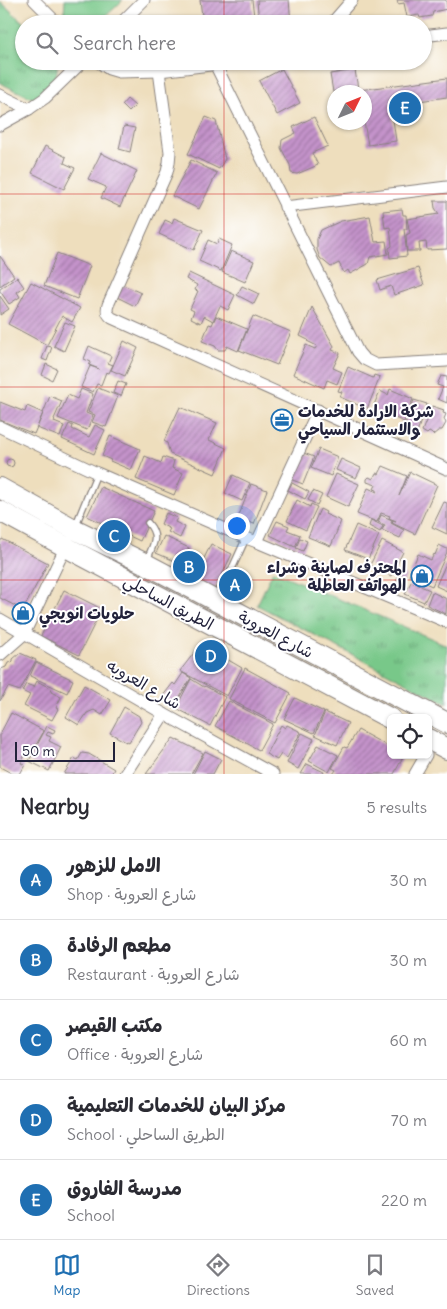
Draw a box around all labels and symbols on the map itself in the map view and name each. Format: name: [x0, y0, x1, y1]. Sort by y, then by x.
north arrow: [327, 85, 372, 130]
pin: E: [389, 89, 421, 127]
place label: شركة الارادة للخدمات والاستثمار السياحي: [298, 401, 434, 444]
office icon: شركة الارادة للخدمات والاستثمار السياحي: [270, 408, 294, 432]
your location: [224, 513, 250, 539]
pin: C: [98, 517, 130, 555]
pin: B: [173, 548, 205, 586]
place label: المحترف لصاينة وشراء الهواتف العاطلة: [267, 557, 406, 597]
shop icon: المحترف لصاينة وشراء الهواتف العاطلة: [410, 564, 434, 588]
pin: A: [219, 566, 251, 604]
street label: الطريق الساحلي: [118, 570, 217, 638]
shop icon: حلويات انويجي: [11, 601, 35, 625]
place label: حلويات انويجي: [39, 603, 135, 628]
street label: شارع العروبة: [234, 606, 317, 664]
pin: D: [195, 637, 227, 675]
street label: شارع العروبه: [103, 655, 184, 715]
scale bar: [15, 739, 115, 762]

